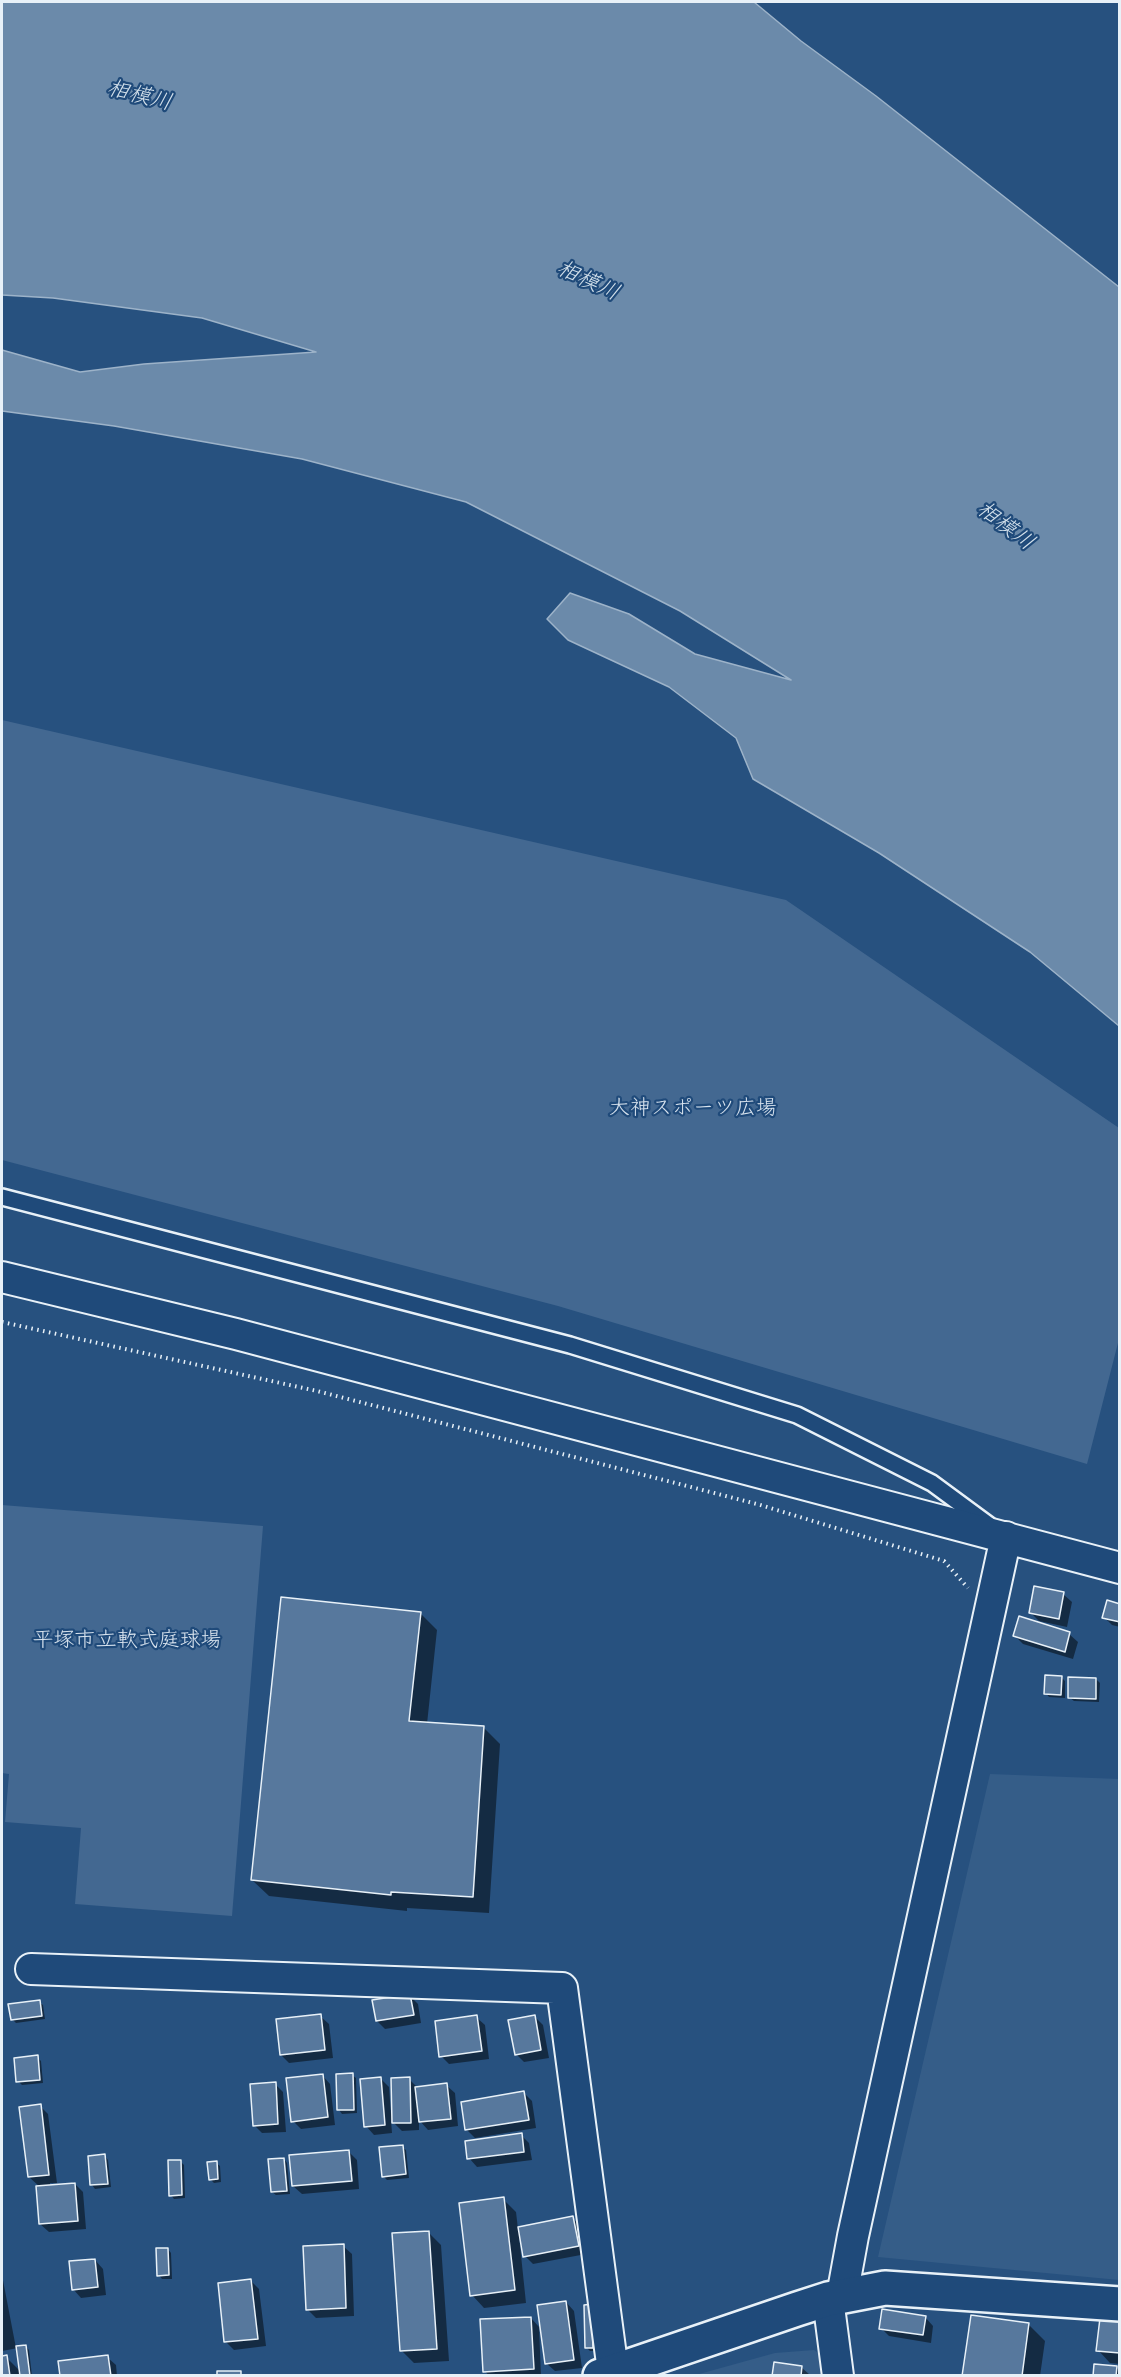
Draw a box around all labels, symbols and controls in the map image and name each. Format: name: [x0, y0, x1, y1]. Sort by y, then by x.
water label: 相模川: [104, 77, 174, 119]
water label: 相模川: [552, 257, 622, 309]
water label: 相模川: [970, 498, 1038, 558]
park label: 大神スポーツ広場: [609, 1097, 777, 1123]
park label: 平塚市立軟式庭球場: [33, 1629, 221, 1655]

